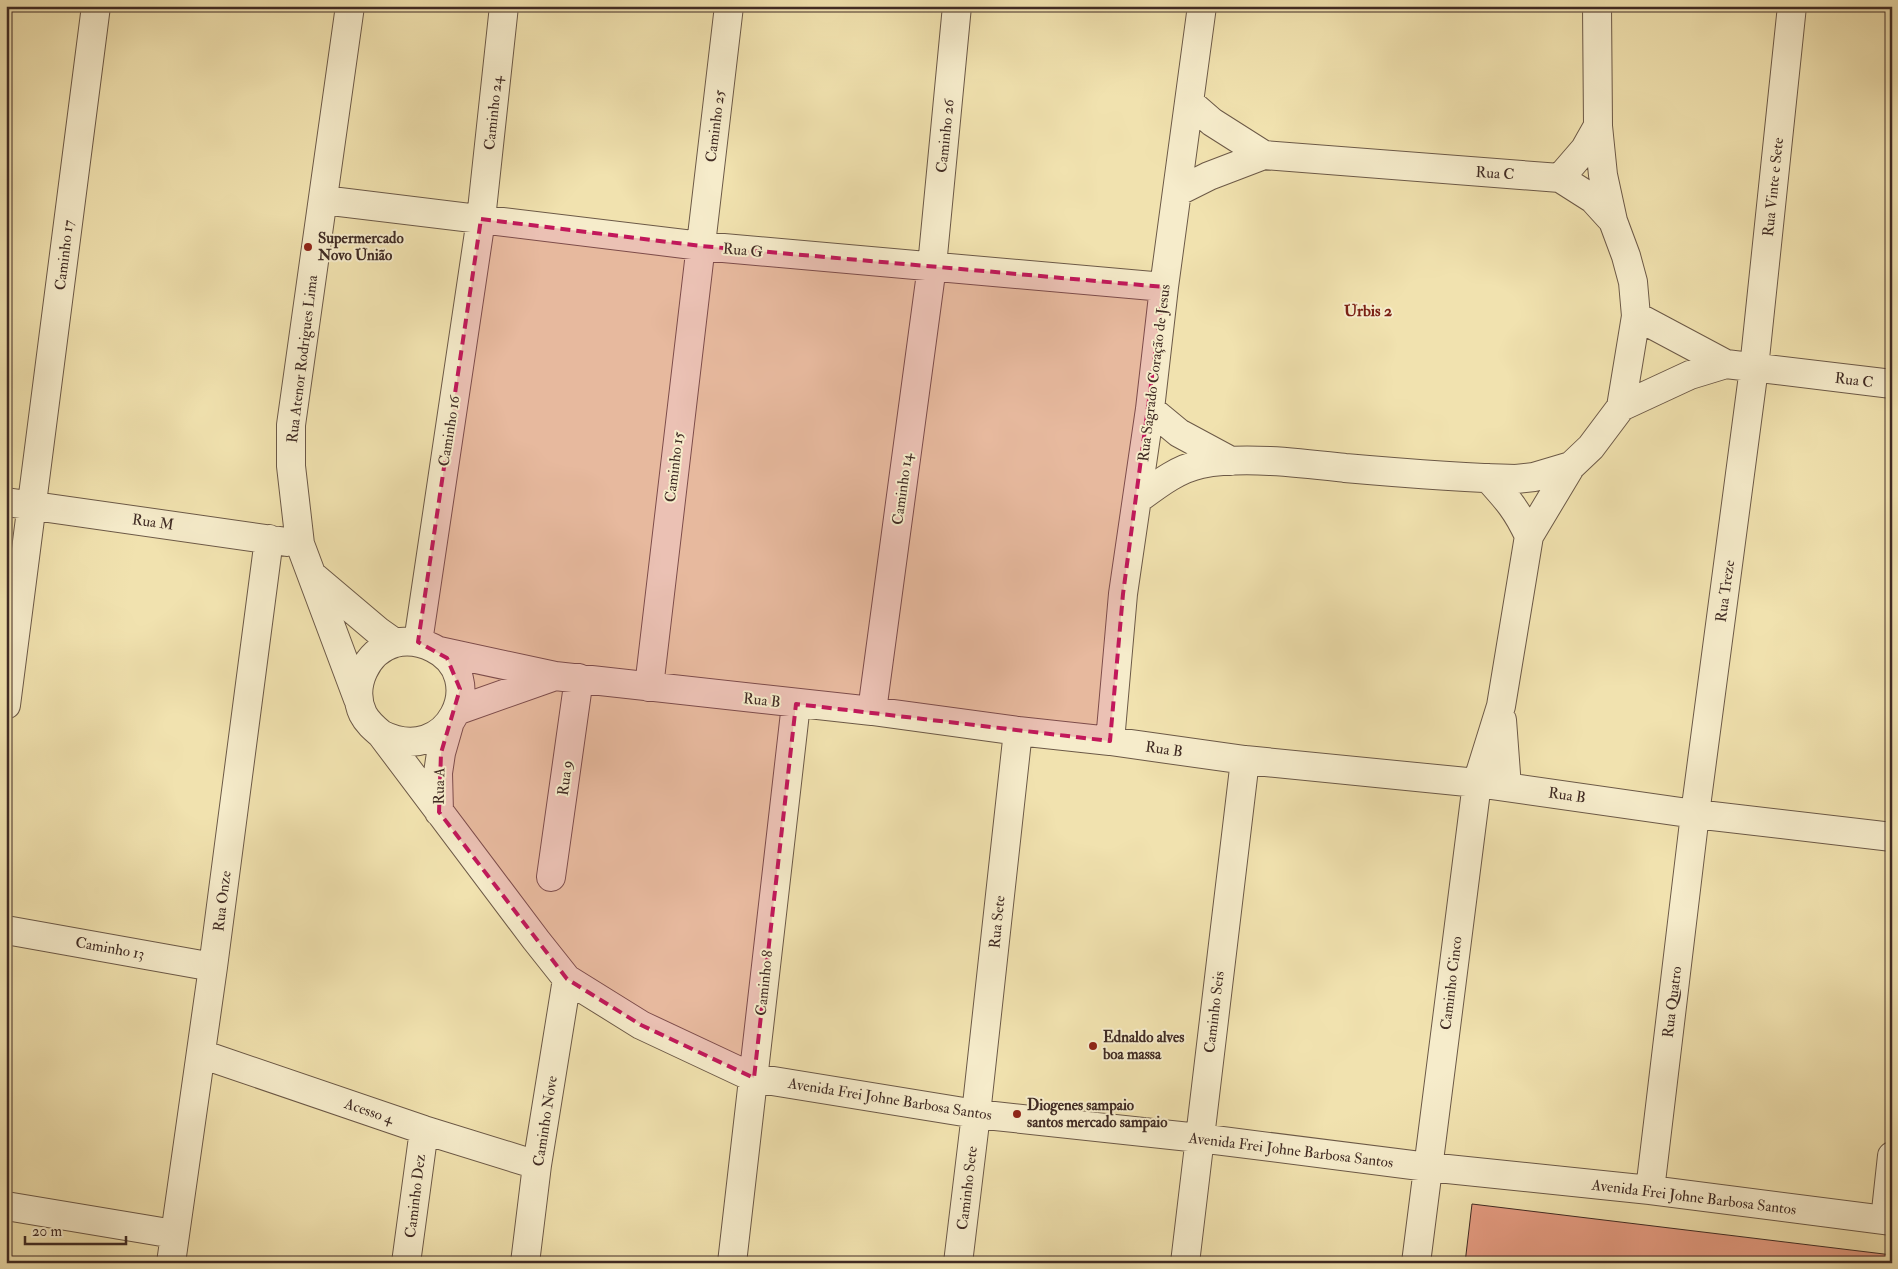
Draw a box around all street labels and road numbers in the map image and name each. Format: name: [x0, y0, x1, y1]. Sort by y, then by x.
street label: Caminho 24: [480, 74, 507, 151]
street label: Caminho 25: [702, 88, 729, 163]
street label: Caminho 26: [932, 97, 959, 174]
street label: Rua Vinte e Sete: [1759, 137, 1788, 237]
street label: Rua C: [1475, 163, 1515, 184]
street label: Caminho 17: [51, 219, 78, 291]
street label: Rua G: [722, 239, 764, 262]
street label: Rua Atenor Rodrigues Lima: [283, 273, 322, 444]
street label: Rua Sagrado Coração de Jesus: [1134, 283, 1176, 463]
street label: Rua C: [1834, 369, 1874, 392]
street label: Caminho 16: [435, 393, 465, 468]
street label: Caminho 15: [661, 430, 688, 503]
street label: Caminho 14: [888, 451, 917, 526]
street label: Rua M: [131, 510, 175, 535]
street label: Rua Treze: [1712, 559, 1739, 623]
street label: Rua B: [742, 689, 782, 712]
street label: Rua B: [1144, 737, 1184, 762]
street label: Rua 9: [554, 759, 577, 797]
street label: Rua A: [430, 767, 449, 805]
street label: Rua B: [1547, 783, 1587, 808]
street label: Rua Onze: [209, 870, 236, 933]
street label: Rua Sete: [985, 894, 1010, 950]
street label: Caminho 13: [74, 933, 146, 964]
street label: Caminho Cinco: [1436, 935, 1467, 1031]
street label: Caminho 8: [752, 949, 777, 1017]
street label: Rua Quatro: [1659, 965, 1686, 1039]
street label: Caminho Seis: [1200, 970, 1229, 1054]
street label: Caminho Nove: [529, 1074, 562, 1168]
street label: Avenida Frei Johne Barbosa Santos: [786, 1074, 993, 1126]
street label: Acesso 4: [341, 1094, 397, 1129]
street label: Avenida Frei Johne Barbosa Santos: [1186, 1128, 1394, 1173]
street label: Caminho Sete: [953, 1145, 982, 1231]
street label: Caminho Dez: [401, 1153, 430, 1239]
street label: Avenida Frei Johne Barbosa Santos: [1589, 1175, 1797, 1220]

